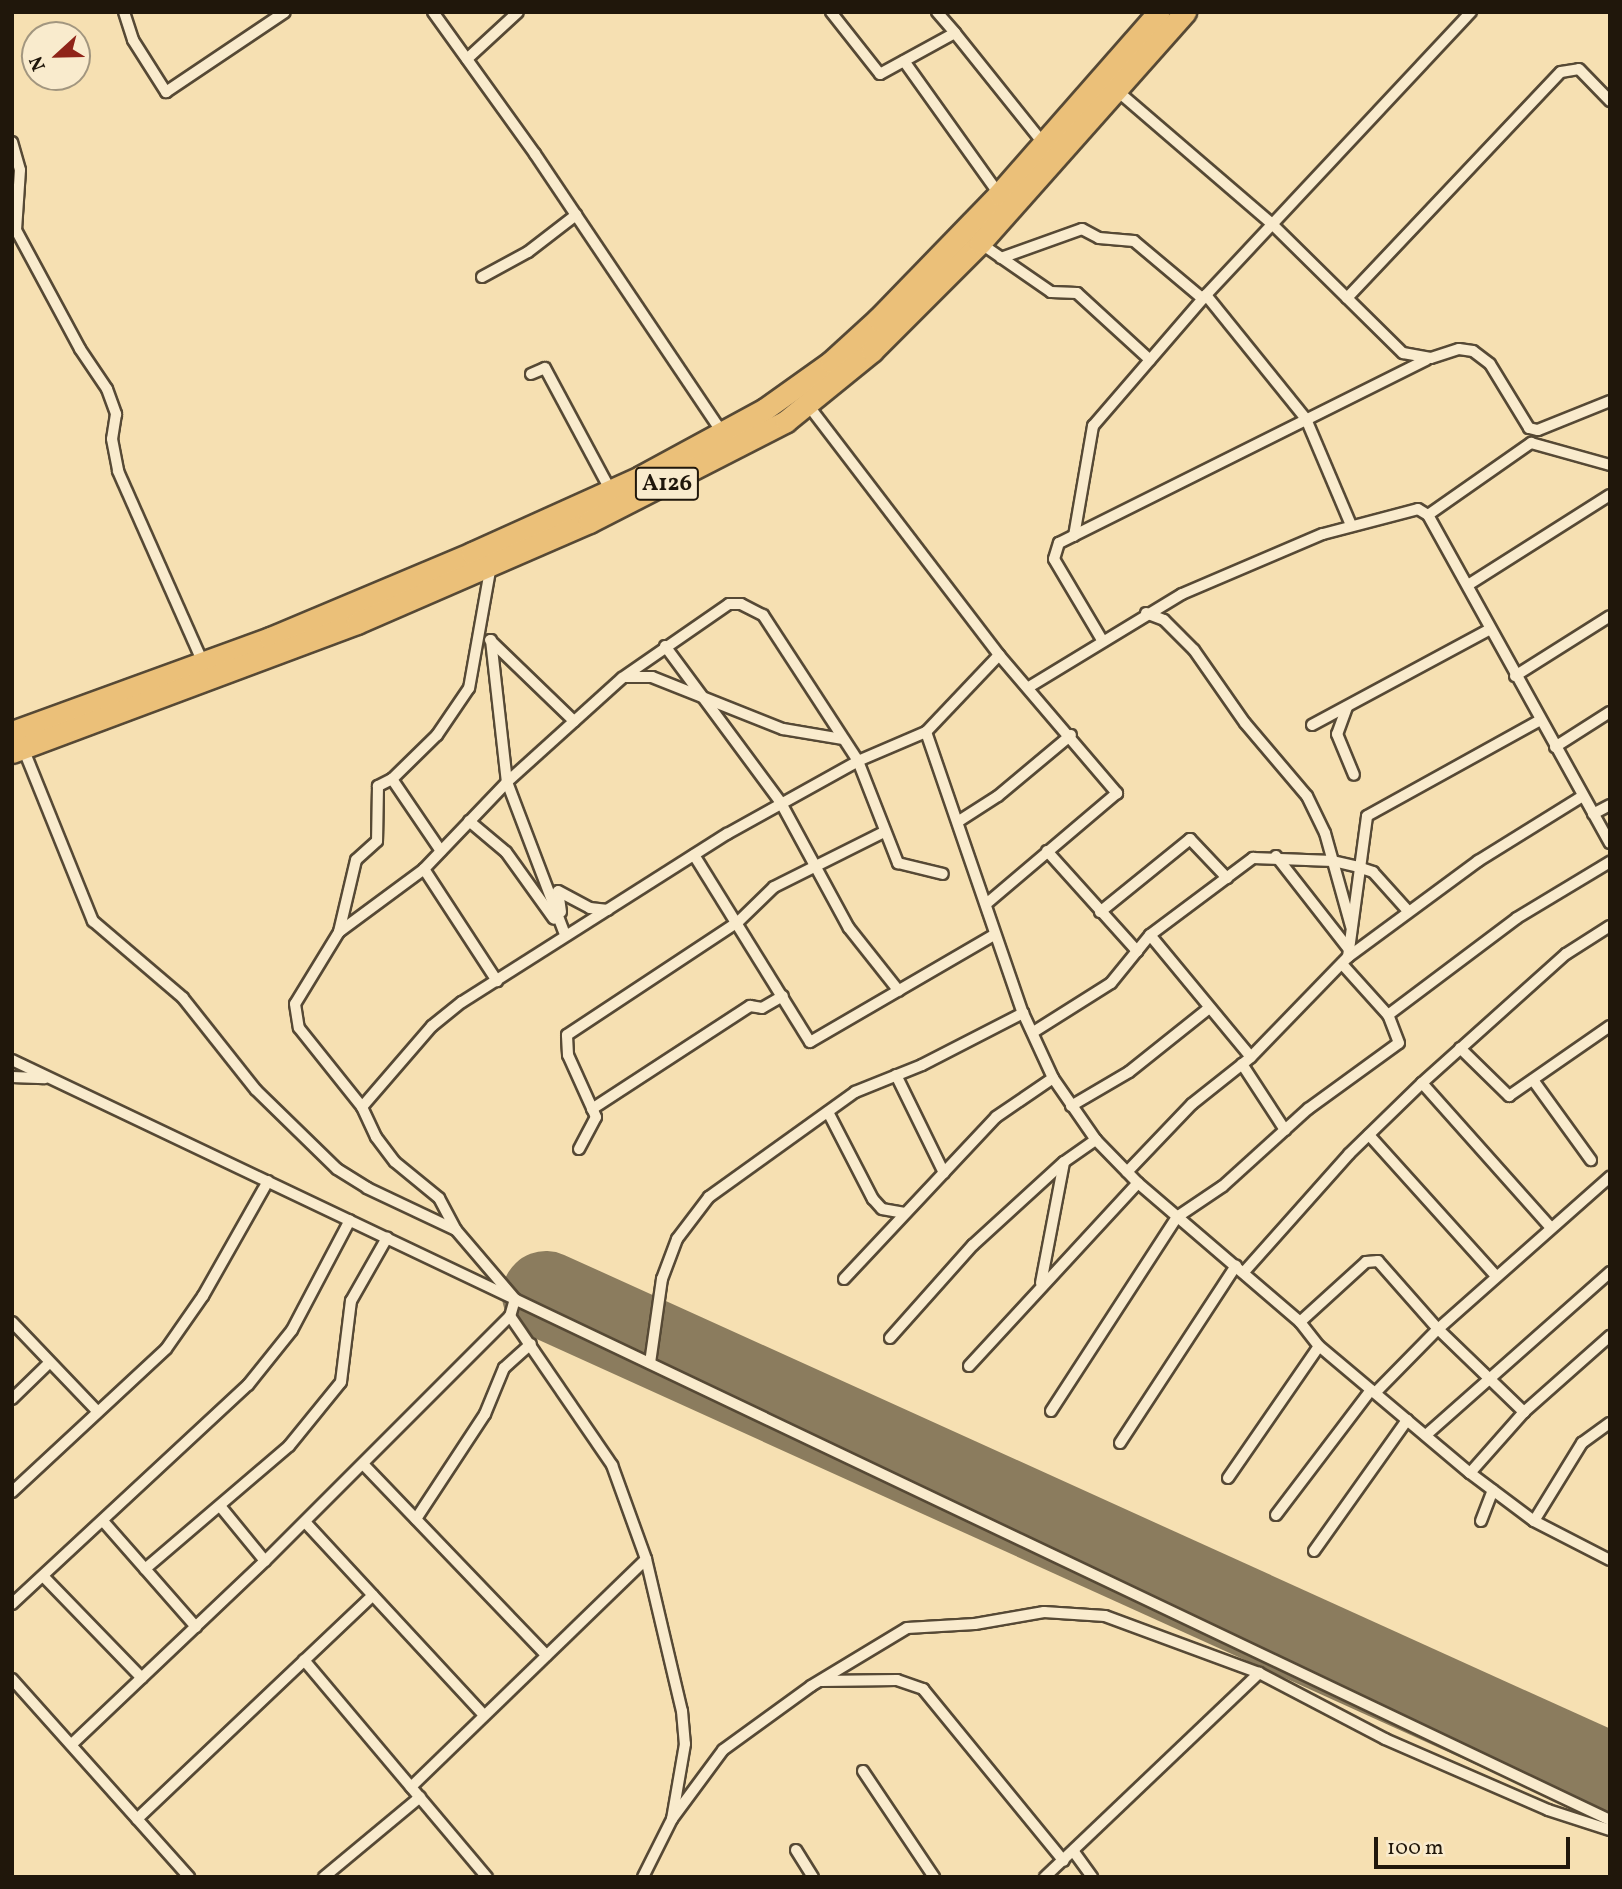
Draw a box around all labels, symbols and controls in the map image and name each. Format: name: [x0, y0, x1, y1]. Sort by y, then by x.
north arrow: [21, 21, 91, 91]
text: N: [24, 52, 53, 74]
road number: A126: [634, 464, 700, 504]
scale bar: [1377, 1822, 1573, 1866]
text: 100 m: [1387, 1834, 1444, 1863]

